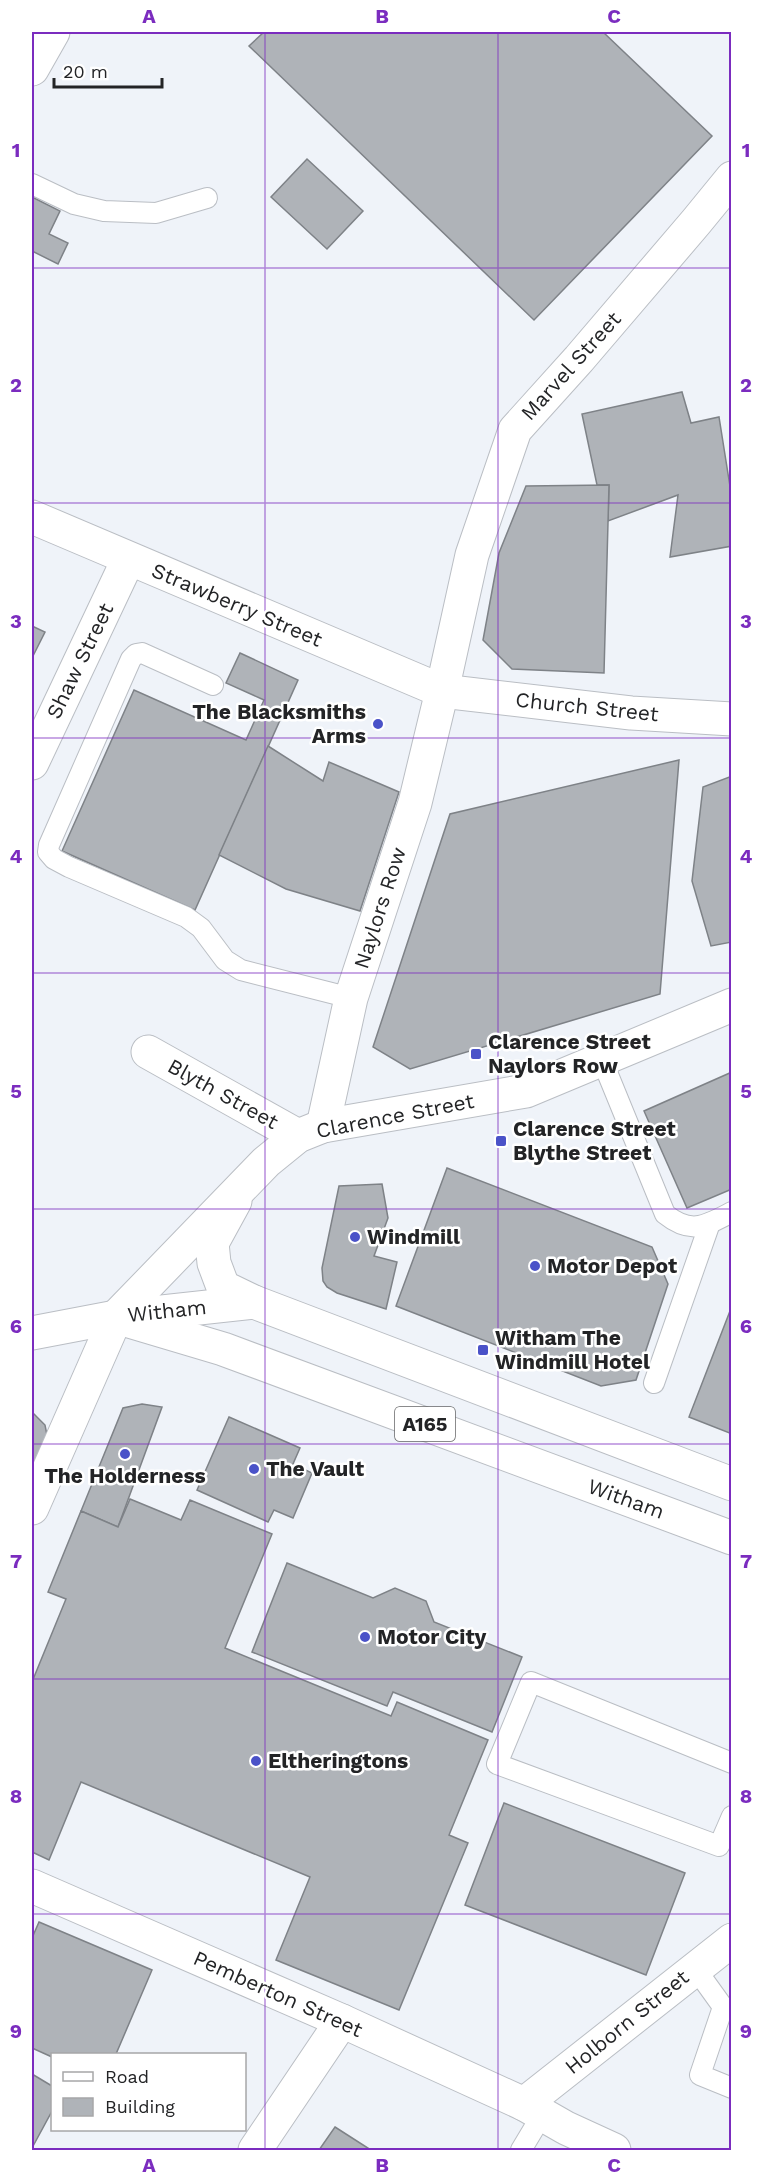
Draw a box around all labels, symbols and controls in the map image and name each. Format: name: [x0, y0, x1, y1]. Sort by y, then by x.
text: A: [142, 4, 156, 28]
text: B: [375, 4, 389, 28]
text: C: [607, 4, 621, 28]
scale bar: [54, 51, 162, 89]
text: 20 m: [63, 61, 108, 82]
text: 1: [12, 138, 20, 162]
text: 1: [742, 138, 750, 162]
street label: Marvel Street: [515, 306, 626, 425]
text: 2: [10, 373, 22, 397]
text: 2: [740, 373, 752, 397]
street label: Strawberry Street: [148, 557, 326, 652]
street label: Shaw Street: [41, 599, 118, 723]
text: 3: [10, 609, 22, 633]
text: 3: [740, 609, 752, 633]
street label: Church Street: [514, 687, 660, 726]
place label: The Blacksmiths Arms: [192, 699, 366, 748]
marker: The Blacksmiths Arms: [371, 717, 385, 731]
text: 4: [10, 844, 23, 868]
street label: Naylors Row: [348, 844, 411, 972]
text: 4: [740, 844, 753, 868]
place label: Clarence Street Naylors Row: [488, 1029, 651, 1078]
marker: Clarence Street Naylors Row: [469, 1047, 483, 1061]
street label: Blyth Street: [164, 1053, 283, 1134]
text: 5: [10, 1079, 22, 1103]
text: 5: [740, 1079, 752, 1103]
street label: Clarence Street: [314, 1088, 476, 1143]
place label: Clarence Street Blythe Street: [513, 1116, 676, 1165]
marker: Clarence Street Blythe Street: [494, 1134, 508, 1148]
place label: Windmill: [367, 1224, 460, 1249]
marker: Windmill: [348, 1230, 362, 1244]
place label: Motor Depot: [547, 1253, 677, 1278]
marker: Motor Depot: [528, 1259, 542, 1273]
street label: Witham: [126, 1294, 208, 1327]
text: 6: [10, 1314, 22, 1338]
text: 6: [740, 1314, 752, 1338]
place label: Witham The Windmill Hotel: [495, 1325, 650, 1374]
marker: Witham The Windmill Hotel: [476, 1343, 490, 1357]
road number: A165: [395, 1407, 455, 1441]
marker: The Holderness: [118, 1447, 132, 1461]
place label: The Vault: [266, 1456, 364, 1481]
marker: The Vault: [247, 1462, 261, 1476]
place label: The Holderness: [44, 1463, 206, 1488]
street label: Witham: [585, 1473, 668, 1524]
text: 7: [10, 1549, 22, 1573]
text: 7: [740, 1549, 752, 1573]
place label: Motor City: [377, 1624, 487, 1649]
marker: Motor City: [358, 1630, 372, 1644]
place label: Eltheringtons: [268, 1748, 408, 1773]
marker: Eltheringtons: [249, 1754, 263, 1768]
text: 8: [10, 1784, 22, 1808]
text: 8: [740, 1784, 752, 1808]
street label: Pemberton Street: [190, 1945, 367, 2042]
street label: Holborn Street: [560, 1964, 694, 2079]
text: 9: [10, 2019, 22, 2043]
text: 9: [740, 2019, 752, 2043]
legend: [51, 2053, 246, 2131]
text: Road: [105, 2066, 149, 2087]
text: Building: [105, 2096, 175, 2117]
text: A: [142, 2153, 156, 2177]
text: B: [375, 2153, 389, 2177]
text: C: [607, 2153, 621, 2177]

